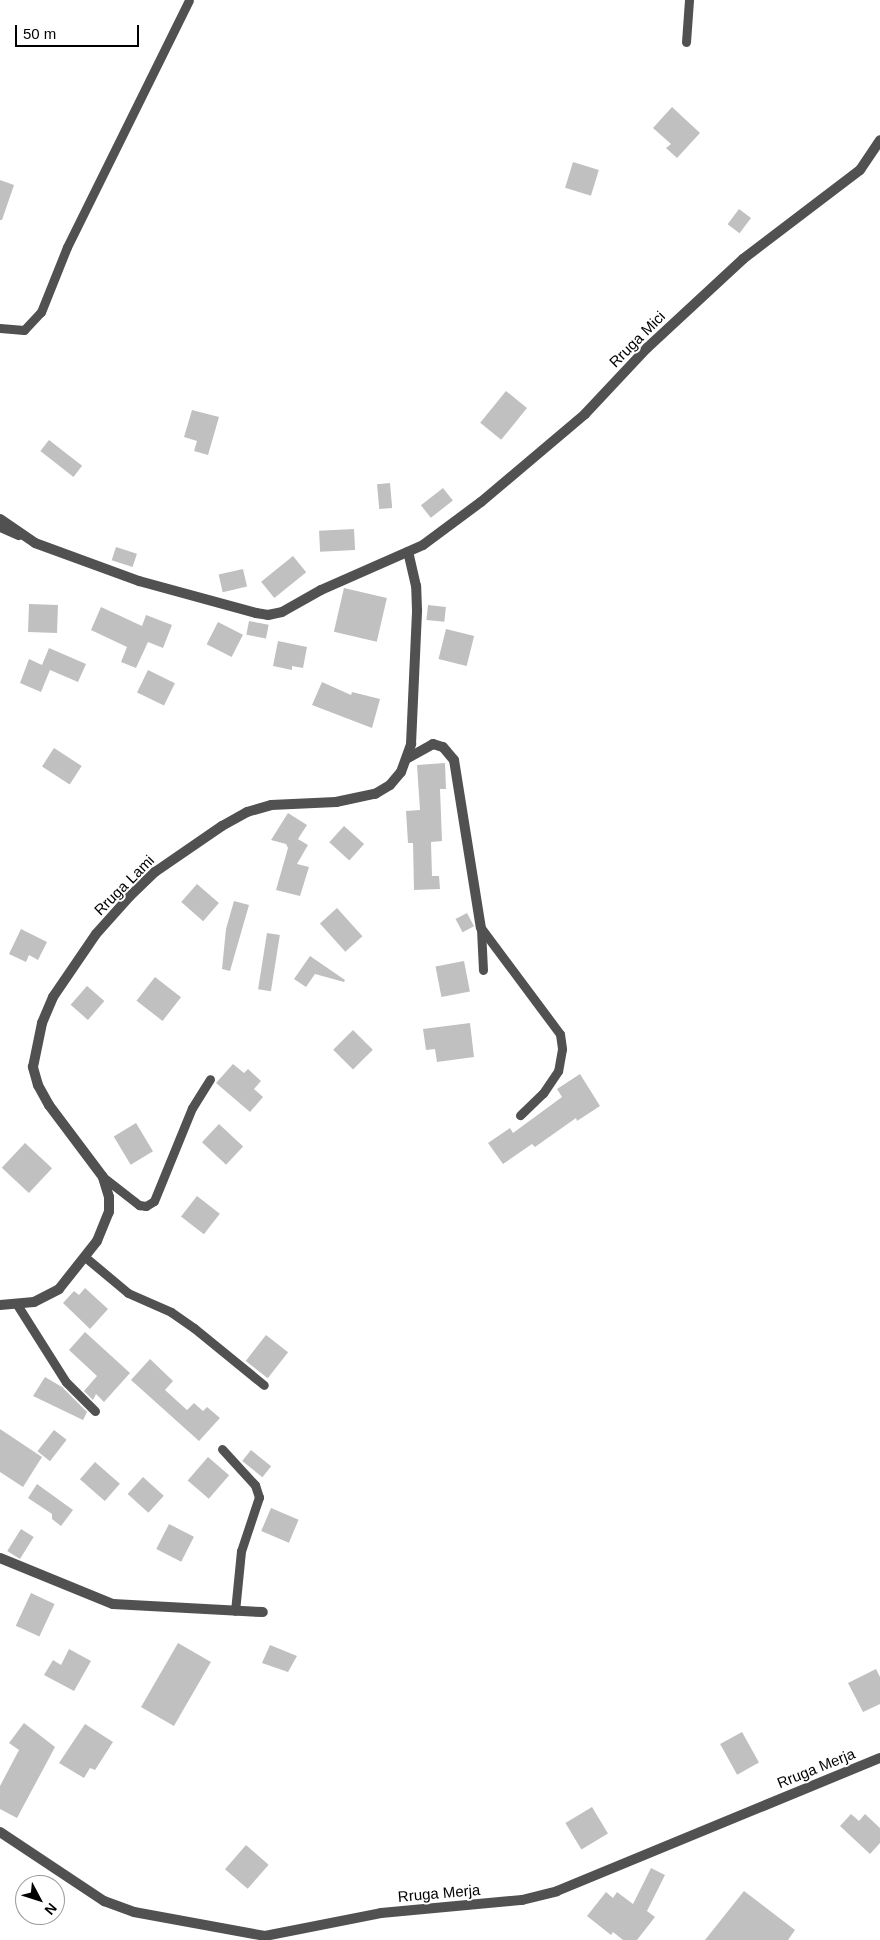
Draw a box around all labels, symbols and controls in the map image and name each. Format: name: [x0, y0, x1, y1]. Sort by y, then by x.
scale bar: [18, 15, 141, 47]
text: 50 m: [23, 25, 56, 42]
street label: Rruga Mici: [605, 307, 669, 371]
street label: Rruga Lami: [90, 851, 158, 919]
street label: Rruga Merja: [774, 1744, 858, 1792]
north arrow: [15, 1875, 65, 1925]
street label: Rruga Merja: [397, 1880, 481, 1906]
text: N: [41, 1900, 60, 1918]

